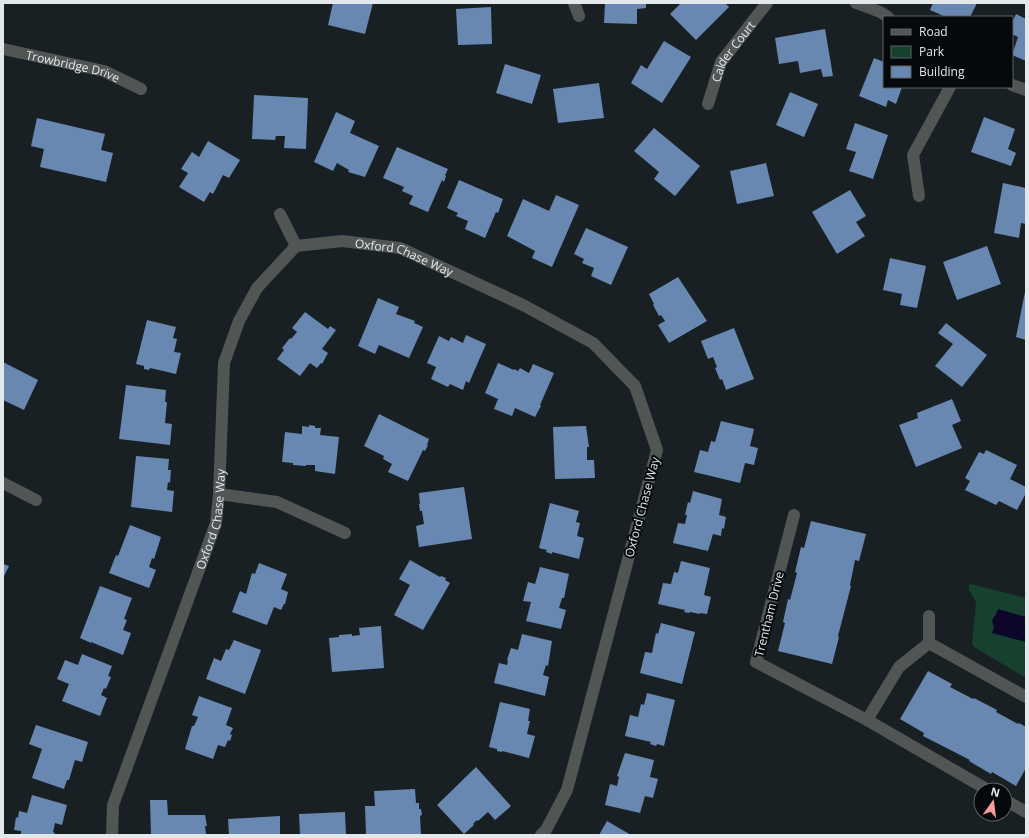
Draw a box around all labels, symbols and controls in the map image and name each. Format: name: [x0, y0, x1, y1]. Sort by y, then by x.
legend: [883, 16, 1013, 88]
street label: Calder Court: [707, 17, 759, 84]
text: Road: [919, 23, 948, 40]
text: Park: [919, 43, 945, 60]
street label: Trowbridge Drive: [24, 46, 123, 86]
text: Building: [919, 63, 965, 80]
street label: Oxford Chase Way: [354, 234, 457, 280]
street label: Oxford Chase Way: [620, 454, 664, 559]
street label: Oxford Chase Way: [191, 467, 228, 572]
street label: Trentham Drive: [750, 569, 788, 659]
north arrow: [973, 782, 1013, 822]
text: N: [989, 783, 1002, 800]

